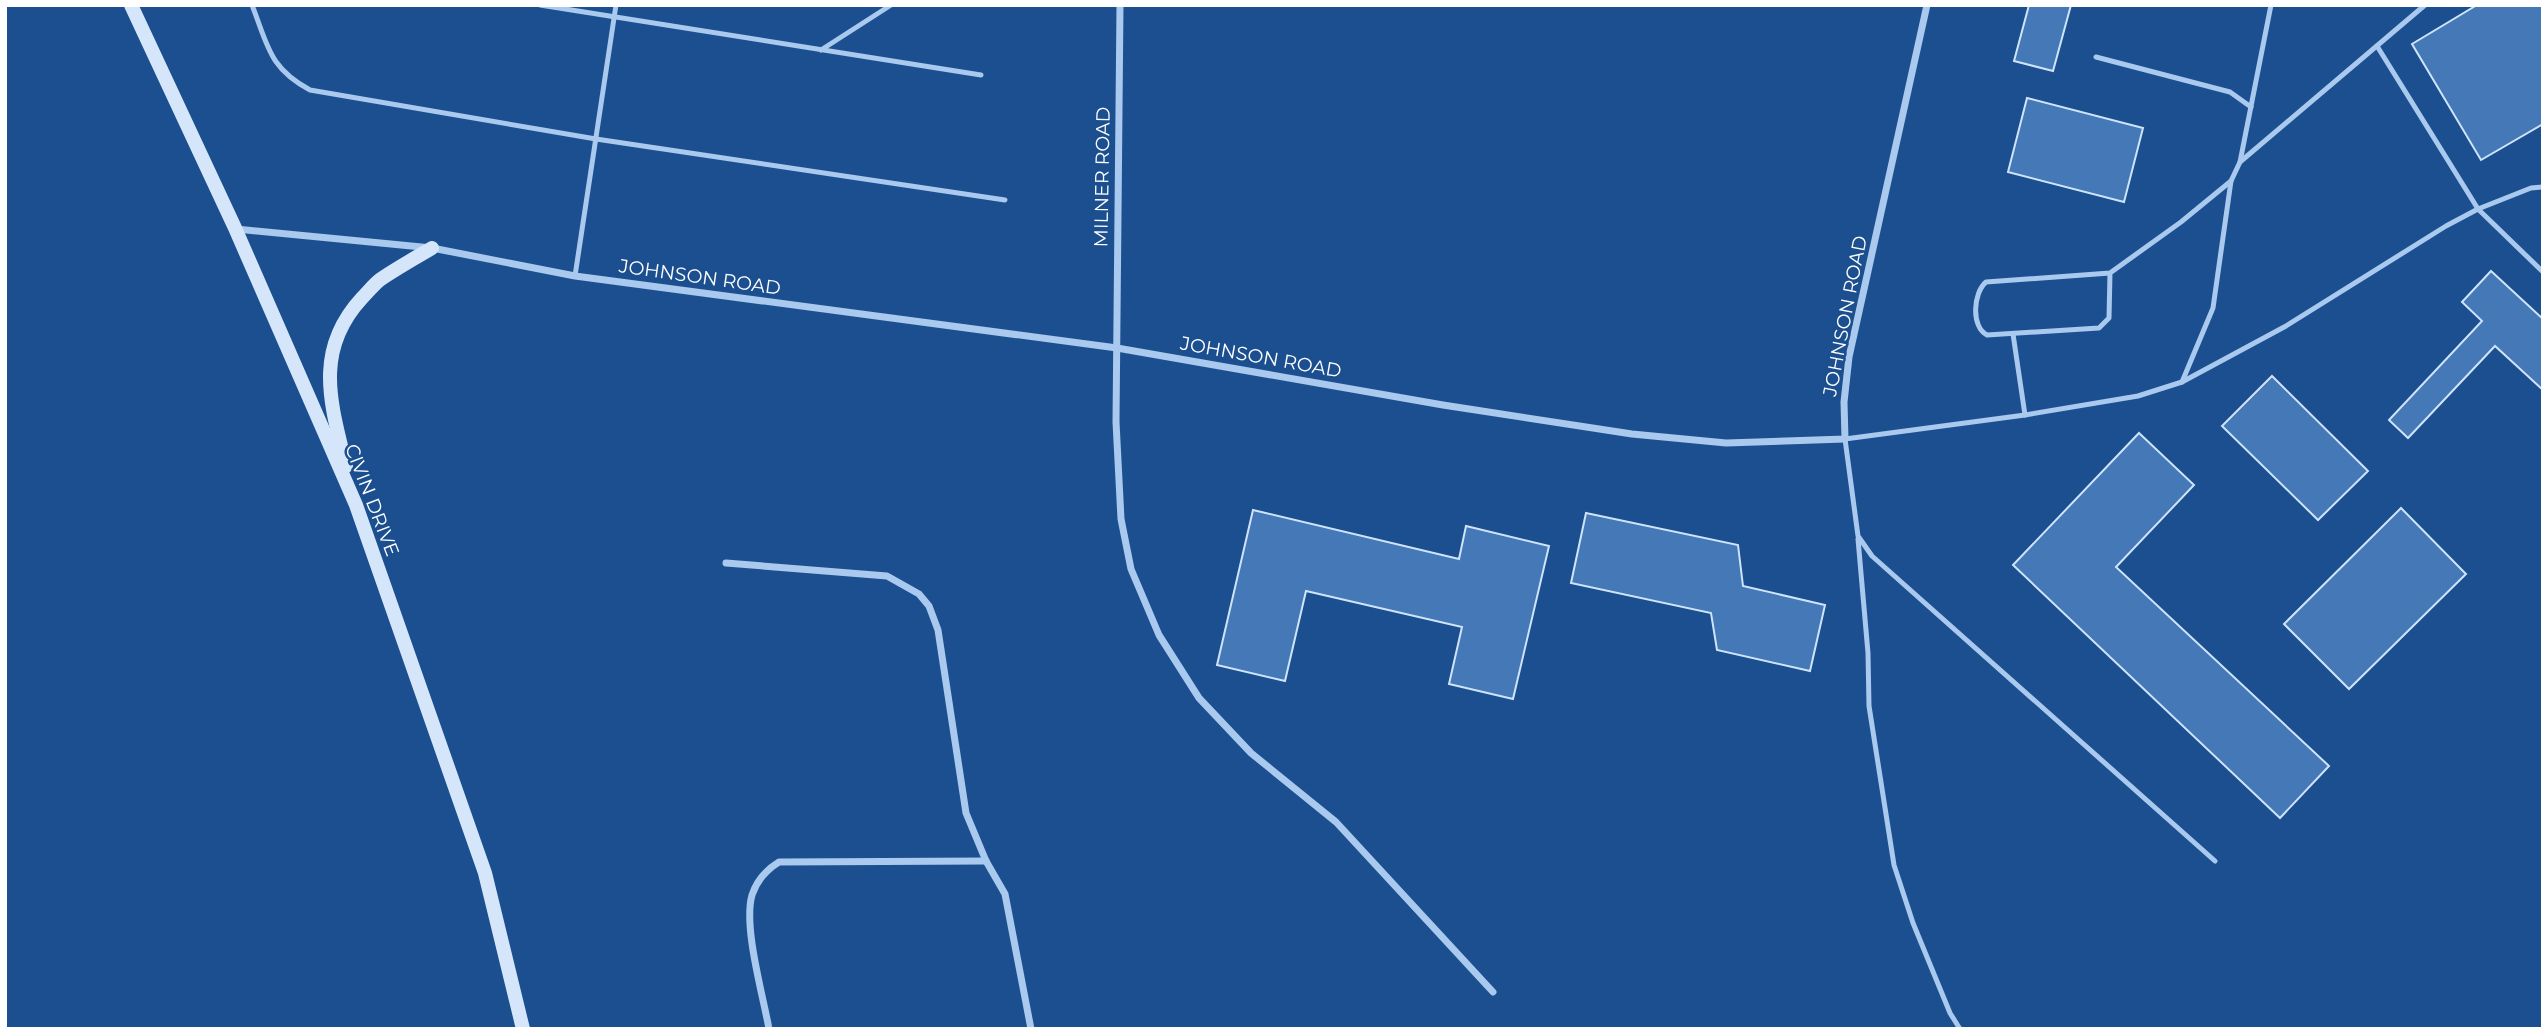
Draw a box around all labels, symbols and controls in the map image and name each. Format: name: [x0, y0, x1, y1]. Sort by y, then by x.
street label: MILNER ROAD: [1089, 106, 1115, 248]
street label: JOHNSON ROAD: [1818, 234, 1872, 399]
street label: JOHNSON ROAD: [617, 254, 782, 300]
street label: JOHNSON ROAD: [1178, 331, 1343, 382]
street label: CIVIN DRIVE: [340, 440, 404, 560]

